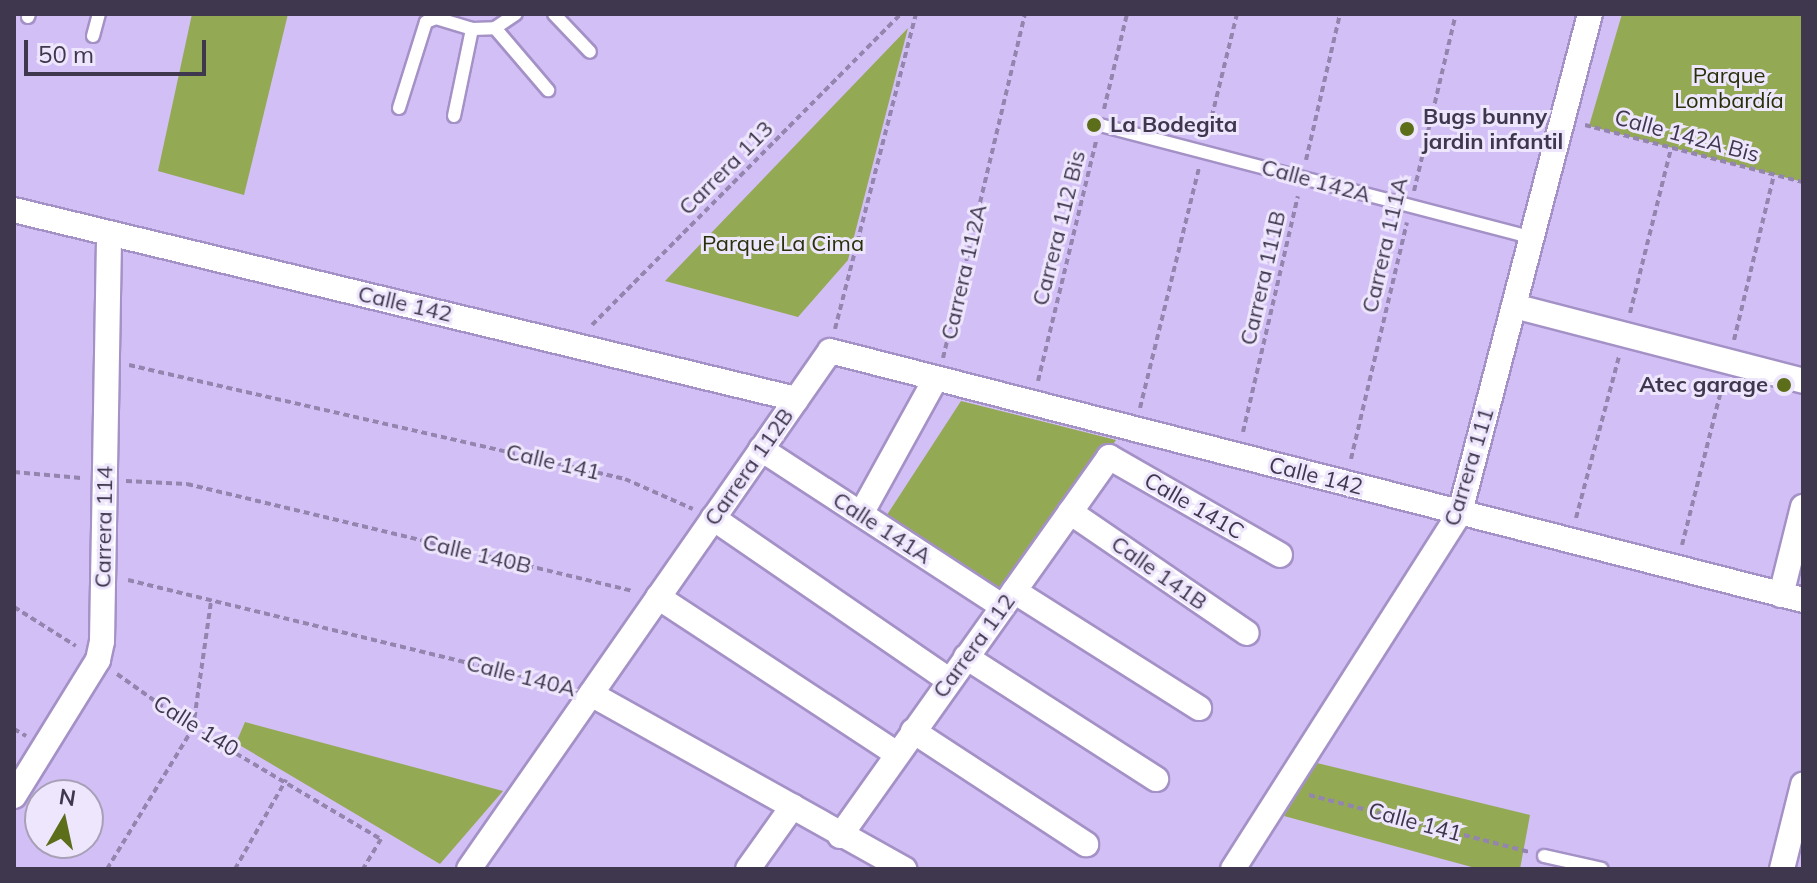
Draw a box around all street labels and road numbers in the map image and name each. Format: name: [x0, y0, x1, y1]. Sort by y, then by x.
street label: Calle 142A Bis: [1612, 104, 1762, 168]
street label: Carrera 113: [673, 115, 779, 221]
street label: Carrera 112 Bis: [1027, 148, 1091, 308]
street label: Calle 142A: [1259, 154, 1373, 208]
street label: Carrera 111A: [1357, 175, 1413, 315]
street label: Carrera 112A: [936, 202, 992, 342]
street label: Carrera 111B: [1235, 208, 1291, 348]
street label: Calle 142: [355, 280, 455, 328]
street label: Carrera 112B: [699, 403, 799, 531]
street label: Carrera 111: [1439, 405, 1499, 529]
street label: Calle 141: [503, 438, 603, 486]
street label: Calle 142: [1266, 452, 1366, 500]
street label: Carrera 114: [90, 466, 118, 588]
street label: Calle 141C: [1139, 467, 1249, 545]
street label: Calle 141A: [828, 486, 936, 570]
street label: Calle 140B: [420, 529, 534, 579]
street label: Calle 141B: [1106, 530, 1212, 616]
street label: Carrera 112: [927, 589, 1021, 703]
street label: Calle 140A: [464, 650, 578, 702]
street label: Calle 140: [148, 689, 244, 763]
street label: Calle 141: [1365, 797, 1465, 847]

